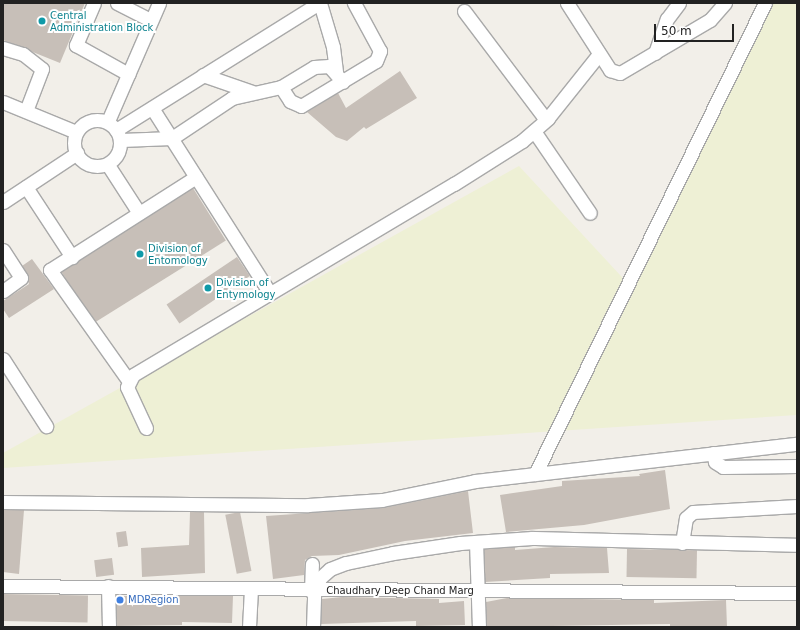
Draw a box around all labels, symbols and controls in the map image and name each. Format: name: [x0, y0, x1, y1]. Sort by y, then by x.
place label: Central Administration Block: [50, 9, 153, 32]
marker: Central Administration Block: [37, 16, 47, 26]
scale bar: [656, 16, 736, 42]
text: 50 m: [661, 24, 692, 38]
place label: Division of Entomology: [148, 242, 208, 266]
marker: Division of Entomology: [135, 249, 145, 259]
place label: Division of Entymology: [216, 276, 276, 300]
marker: Division of Entymology: [203, 283, 213, 293]
street label: Chaudhary Deep Chand Marg: [326, 585, 474, 597]
place label: MDRegion: [128, 594, 179, 606]
marker: MDRegion: [115, 595, 125, 605]

